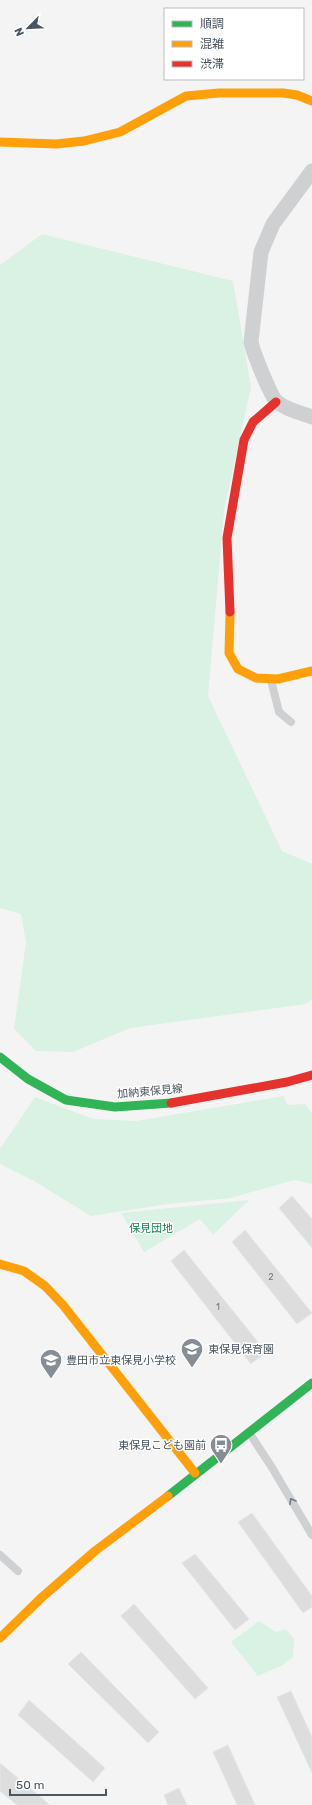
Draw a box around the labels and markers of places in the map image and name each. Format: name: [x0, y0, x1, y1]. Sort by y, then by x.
school or university icon: 東保見保育園: [179, 1336, 205, 1369]
place label: 東保見保育園: [208, 1343, 274, 1356]
school or university icon: 豊田市立東保見小学校: [38, 1347, 64, 1380]
place label: 豊田市立東保見小学校: [66, 1354, 176, 1367]
bus stop icon: 東保見こども園前: [208, 1432, 234, 1465]
place label: 東保見こども園前: [118, 1439, 206, 1452]

